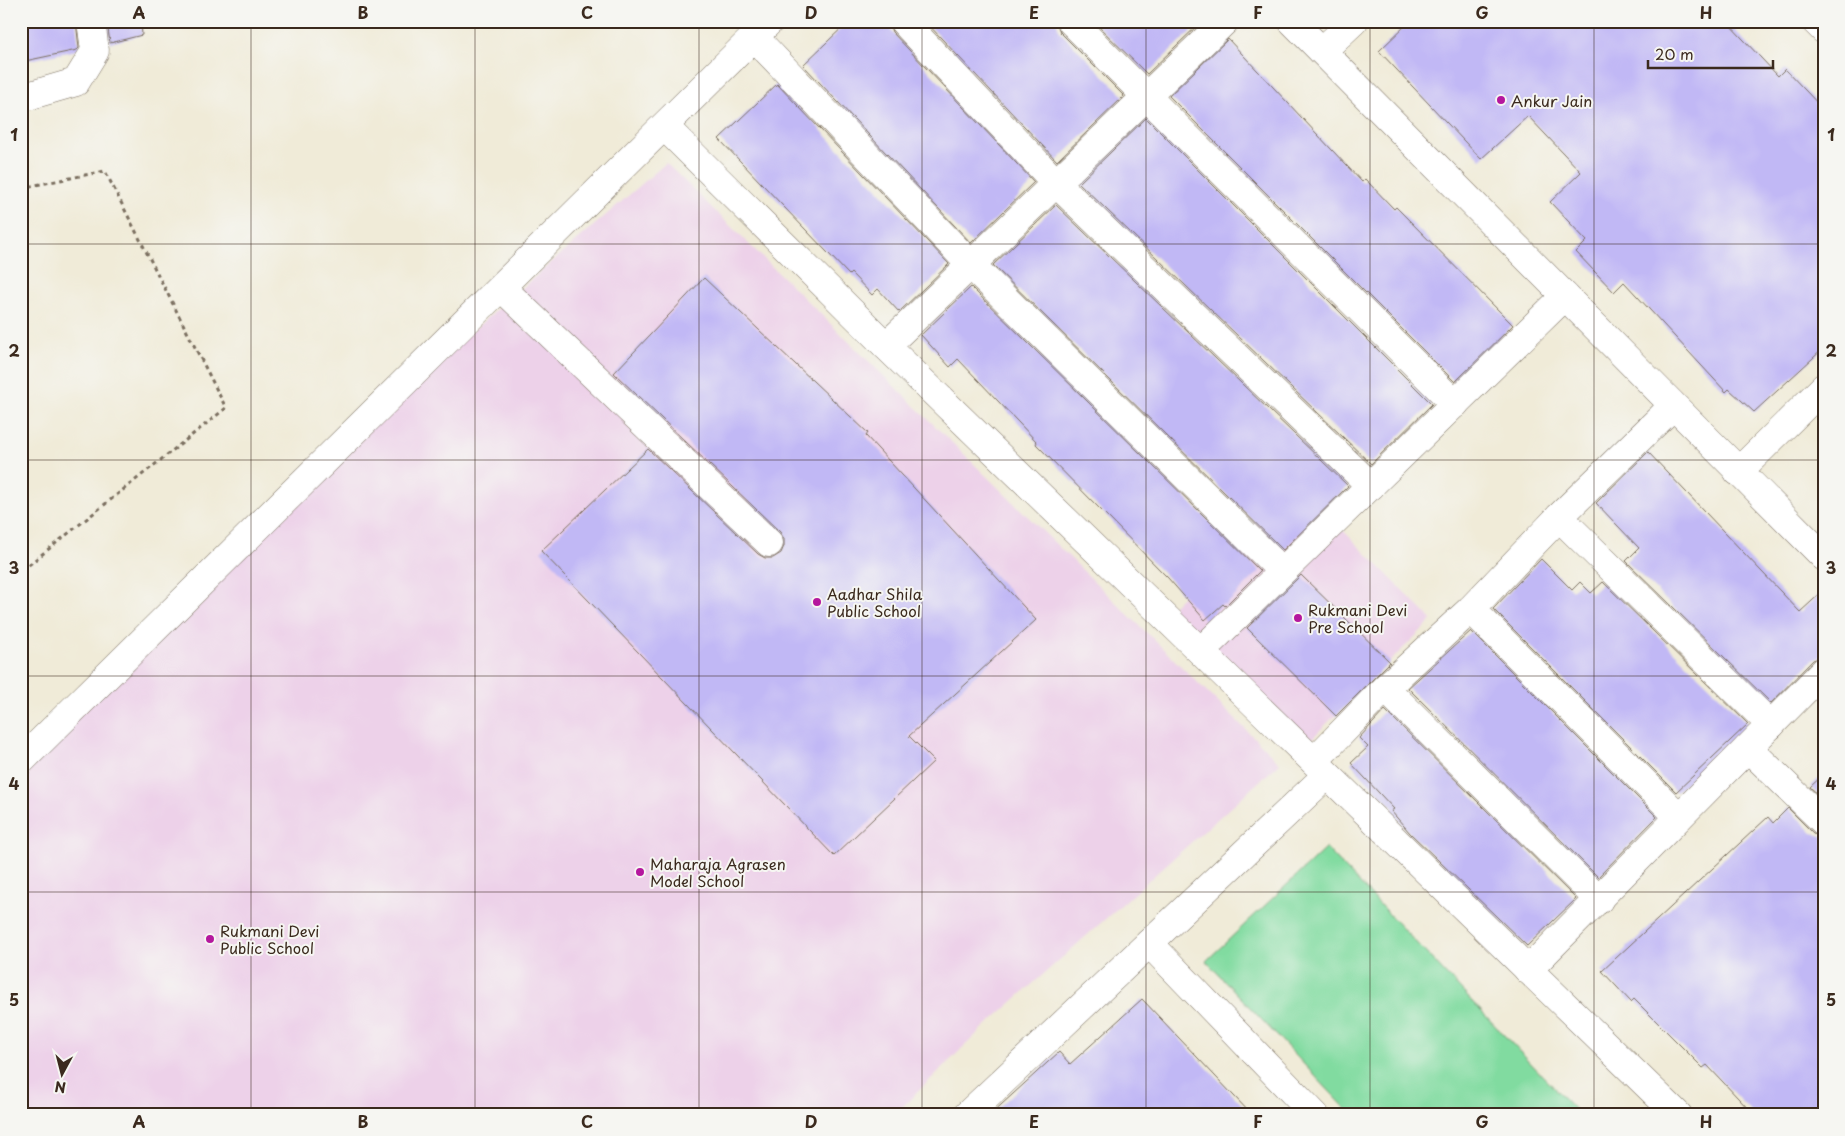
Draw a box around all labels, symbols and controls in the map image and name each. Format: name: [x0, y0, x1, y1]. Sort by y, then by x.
text: A: [133, 0, 146, 24]
text: B: [358, 0, 369, 24]
text: C: [581, 0, 593, 24]
text: D: [805, 0, 817, 24]
text: E: [1029, 0, 1039, 24]
text: F: [1253, 0, 1263, 24]
text: G: [1475, 0, 1489, 24]
text: H: [1700, 0, 1712, 24]
scale bar: [1648, 38, 1772, 70]
text: 20 m: [1655, 42, 1694, 65]
place label: Ankur Jain: [1511, 89, 1592, 112]
marker: Ankur Jain: [1495, 94, 1507, 106]
text: 1: [10, 122, 18, 146]
text: 1: [1827, 122, 1835, 146]
text: 2: [8, 338, 20, 362]
text: 2: [1825, 338, 1837, 362]
text: 3: [9, 555, 19, 579]
text: 3: [1826, 555, 1836, 579]
place label: Aadhar Shila Public School: [827, 582, 923, 622]
marker: Aadhar Shila Public School: [811, 596, 823, 608]
place label: Rukmani Devi Pre School: [1308, 598, 1407, 638]
marker: Rukmani Devi Pre School: [1292, 612, 1304, 624]
text: 4: [9, 771, 20, 795]
text: 4: [1826, 771, 1837, 795]
place label: Maharaja Agrasen Model School: [650, 852, 786, 892]
marker: Maharaja Agrasen Model School: [634, 866, 646, 878]
place label: Rukmani Devi Public School: [220, 919, 319, 959]
marker: Rukmani Devi Public School: [204, 933, 216, 945]
text: 5: [9, 987, 19, 1011]
text: 5: [1826, 987, 1836, 1011]
north arrow: [38, 1048, 88, 1098]
text: N: [54, 1076, 67, 1098]
text: A: [133, 1109, 146, 1133]
text: B: [358, 1109, 369, 1133]
text: C: [581, 1109, 593, 1133]
text: D: [805, 1109, 817, 1133]
text: E: [1029, 1109, 1039, 1133]
text: F: [1253, 1109, 1263, 1133]
text: G: [1475, 1109, 1489, 1133]
text: H: [1700, 1109, 1712, 1133]

